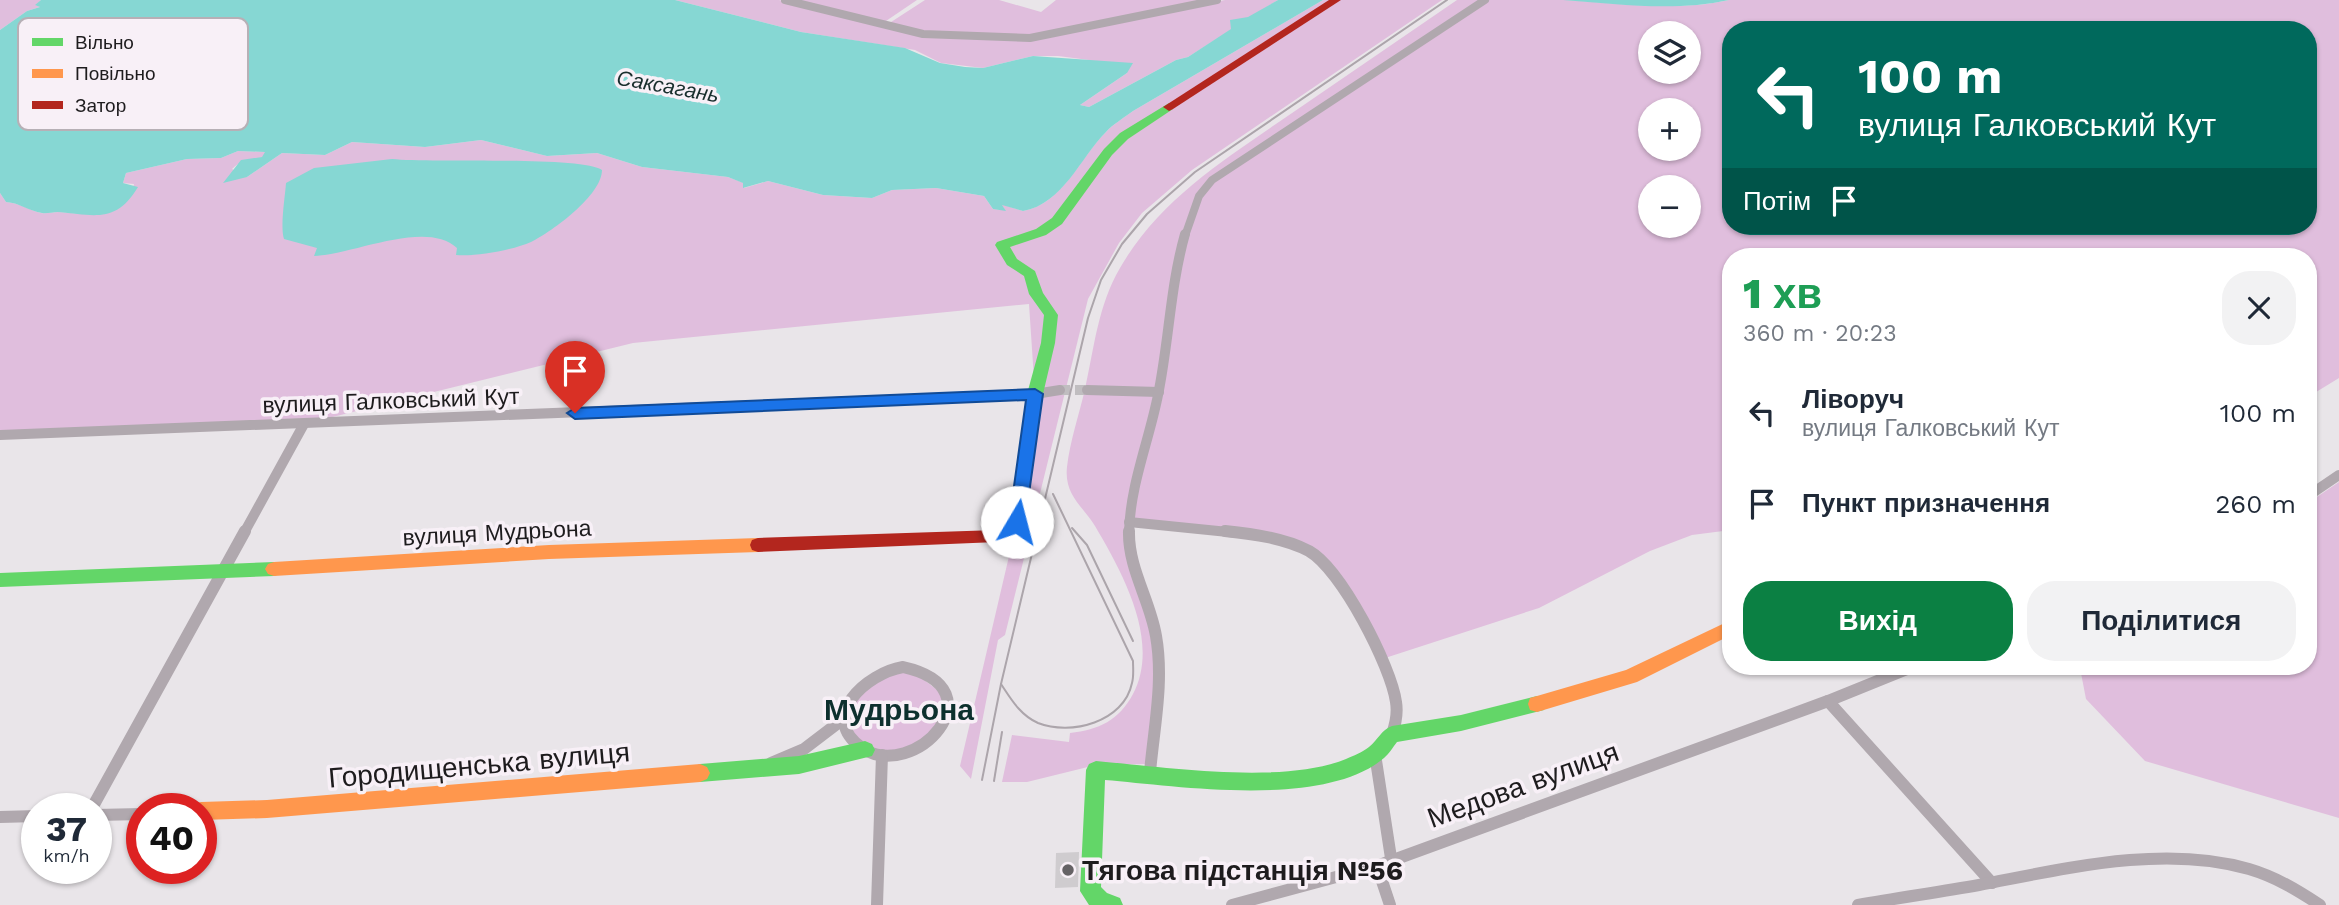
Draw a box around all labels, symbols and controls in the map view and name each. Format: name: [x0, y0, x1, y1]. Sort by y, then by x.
legend: [18, 18, 248, 130]
map controls: [1638, 21, 1701, 238]
button: layers: [1638, 21, 1701, 84]
text: Вільно: [75, 31, 134, 54]
text: 100 m: [1858, 47, 2002, 105]
icon: left: [1743, 49, 1834, 140]
text: Повільно: [75, 62, 156, 85]
water label: Саксагань: [615, 65, 721, 107]
text: Затор: [75, 94, 126, 117]
button: +: [1638, 98, 1701, 161]
text: вулиця Галковський Кут: [1858, 106, 2216, 144]
button: −: [1638, 175, 1701, 238]
icon: arrive: [1825, 182, 1863, 220]
text: Потім: [1743, 186, 1811, 216]
text: 1 хв: [1743, 269, 1822, 318]
button: close: [2222, 271, 2296, 345]
text: 360 m · 20:23: [1743, 320, 1897, 347]
pin: [545, 341, 605, 413]
icon: arrive: [556, 352, 594, 390]
street label: вулиця Галковський Кут: [262, 383, 521, 419]
text: Ліворуч: [1802, 384, 1904, 414]
icon: left: [1743, 394, 1781, 432]
text: 100 m: [2220, 398, 2296, 428]
text: вулиця Галковський Кут: [1802, 415, 2059, 442]
position arrow: [980, 485, 1054, 559]
icon: arrive: [1743, 485, 1781, 523]
text: Пункт призначення: [1802, 488, 2050, 518]
text: 260 m: [2215, 489, 2296, 519]
street label: вулиця Мудрьона: [402, 515, 592, 551]
button: Вихід: [1743, 581, 2013, 661]
button: Поділитися: [2027, 581, 2296, 661]
district label: Мудрьона: [824, 692, 974, 727]
street label: Городищенська вулиця: [327, 735, 631, 795]
street label: Медова вулиця: [1423, 735, 1623, 835]
speed limit sign: 40: [126, 793, 217, 884]
text: 37: [46, 808, 87, 850]
text: km/h: [43, 845, 90, 866]
place label: Тягова підстанція №56: [1082, 854, 1403, 887]
marker: Тягова підстанція №56: [1060, 862, 1076, 878]

